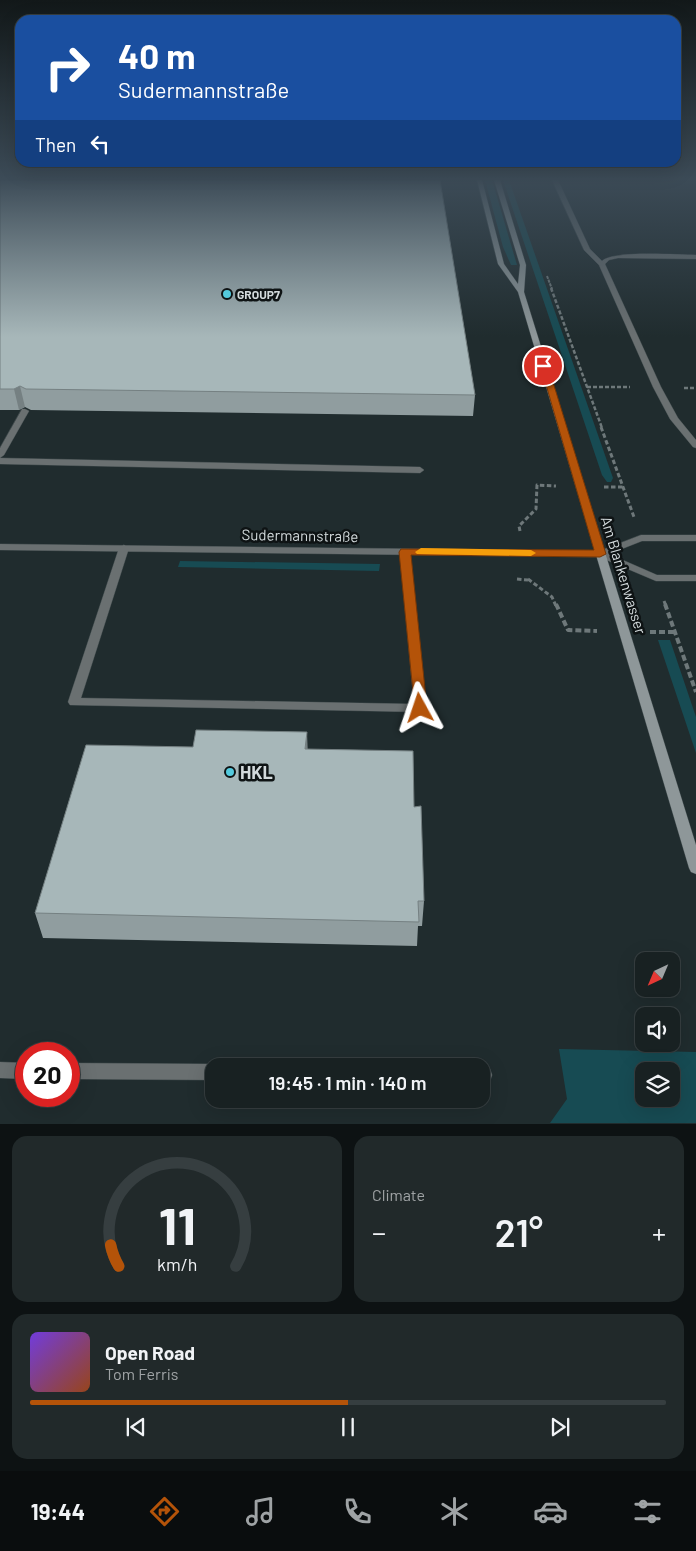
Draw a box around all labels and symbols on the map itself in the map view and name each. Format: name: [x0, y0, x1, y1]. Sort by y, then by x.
place label: GROUP7: [237, 287, 280, 301]
marker: GROUP7: [221, 288, 233, 300]
pin: [522, 345, 564, 387]
street label: Am Blankenwasser: [598, 514, 651, 637]
street label: Sudermannstraße: [241, 525, 359, 545]
position arrow: [393, 681, 445, 733]
place label: HKL: [240, 761, 273, 783]
marker: HKL: [224, 766, 236, 778]
north arrow: [635, 952, 680, 998]
speed limit sign: 20: [15, 1042, 80, 1107]

